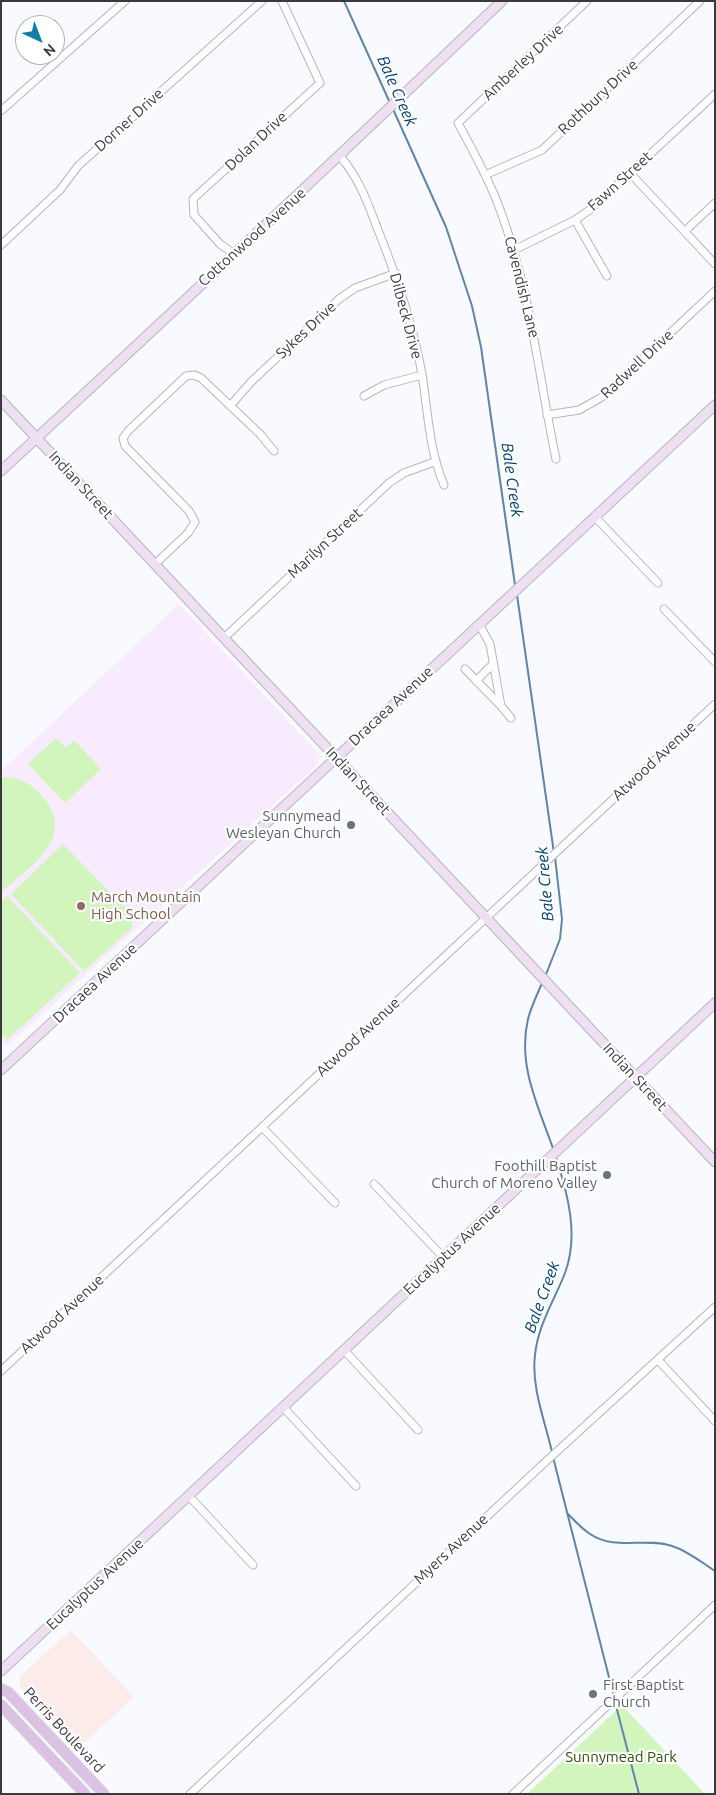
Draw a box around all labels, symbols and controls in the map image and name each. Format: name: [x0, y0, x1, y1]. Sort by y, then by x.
north arrow: [15, 15, 65, 65]
street label: Amberley Drive: [479, 20, 567, 104]
text: N: [40, 41, 59, 60]
water label: Bale Creek: [373, 53, 421, 129]
street label: Rothbury Drive: [555, 56, 641, 138]
street label: Dorner Drive: [91, 84, 167, 156]
street label: Dolan Drive: [221, 108, 291, 174]
street label: Fawn Street: [584, 147, 656, 215]
street label: Cottonwood Avenue: [194, 184, 310, 290]
street label: Cavendish Lane: [501, 234, 543, 340]
street label: Dilbeck Drive: [386, 271, 426, 361]
street label: Sykes Drive: [272, 298, 340, 362]
street label: Radwell Drive: [597, 326, 677, 402]
water label: Bale Creek: [497, 441, 527, 519]
street label: Indian Street: [45, 447, 117, 523]
street label: Marilyn Street: [284, 504, 366, 582]
street label: Dracaea Avenue: [345, 662, 437, 750]
street label: Atwood Avenue: [609, 718, 699, 804]
street label: Indian Street: [322, 743, 394, 819]
place label: Sunnymead Wesleyan Church: [226, 807, 341, 842]
marker: Sunnymead Wesleyan Church: [345, 819, 357, 831]
water label: Bale Creek: [532, 846, 558, 922]
place label: March Mountain High School: [91, 888, 201, 923]
marker: March Mountain High School: [75, 900, 87, 912]
street label: Dracaea Avenue: [49, 939, 141, 1027]
street label: Atwood Avenue: [313, 994, 403, 1080]
street label: Indian Street: [599, 1039, 671, 1115]
place label: Foothill Baptist Church of Moreno Valley: [431, 1157, 597, 1192]
marker: Foothill Baptist Church of Moreno Valley: [601, 1169, 613, 1181]
street label: Eucalyptus Avenue: [400, 1199, 504, 1299]
water label: Bale Creek: [520, 1258, 564, 1336]
street label: Atwood Avenue: [17, 1271, 107, 1357]
street label: Myers Avenue: [410, 1510, 492, 1588]
street label: Eucalyptus Avenue: [43, 1534, 147, 1634]
place label: First Baptist Church: [603, 1676, 684, 1711]
street label: Perris Boulevard: [20, 1683, 108, 1777]
marker: First Baptist Church: [587, 1688, 599, 1700]
park label: Sunnymead Park: [565, 1748, 677, 1766]

